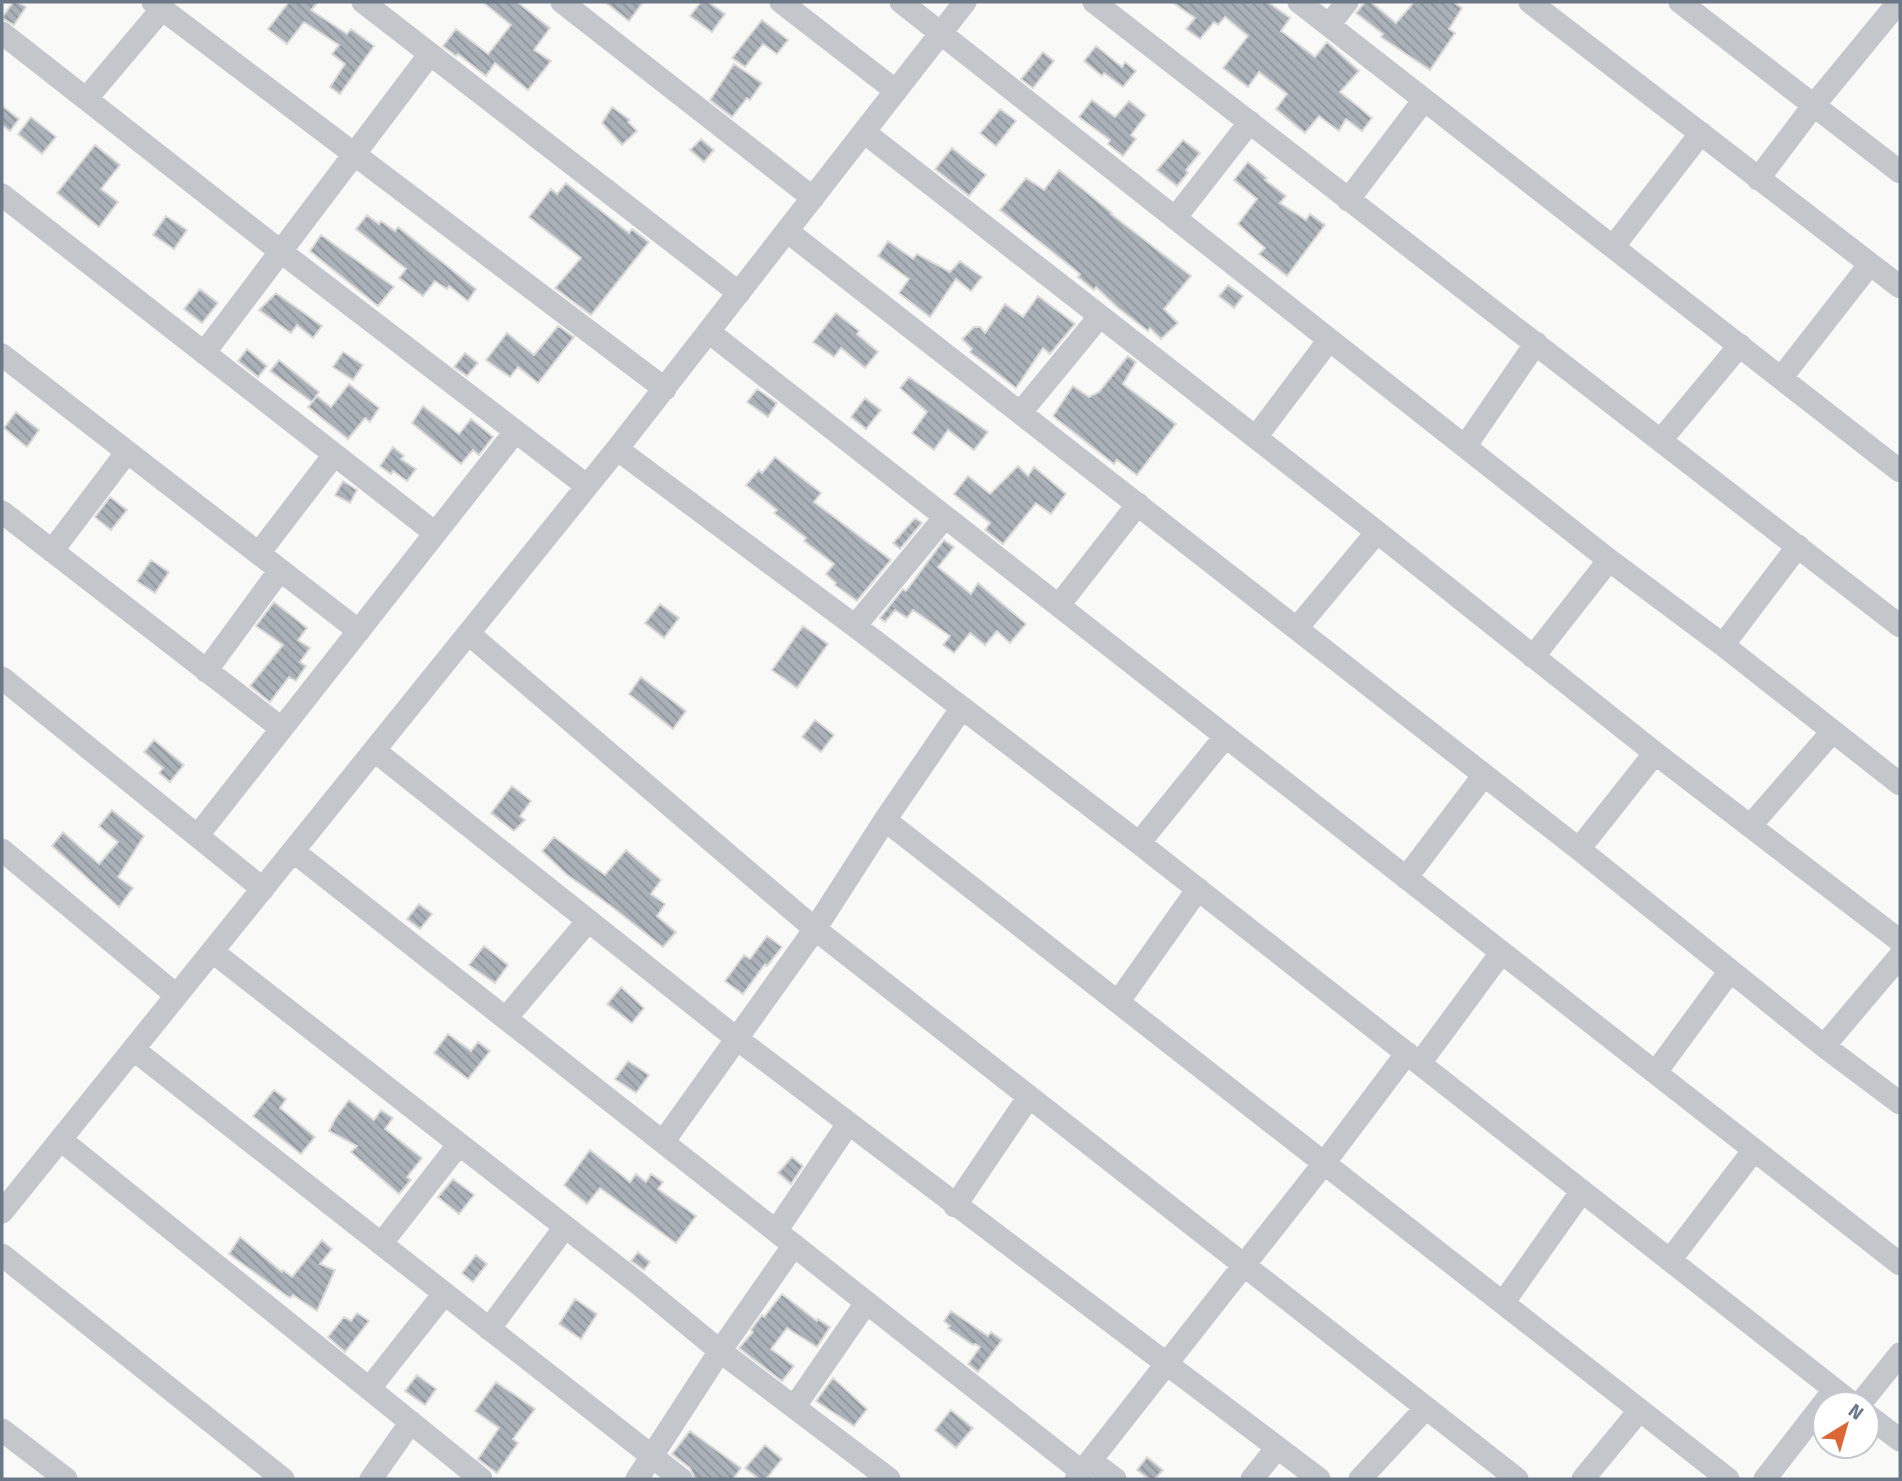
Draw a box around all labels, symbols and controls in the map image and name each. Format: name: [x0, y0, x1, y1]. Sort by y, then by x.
north arrow: [1811, 1390, 1881, 1460]
text: N: [1844, 1399, 1868, 1425]

